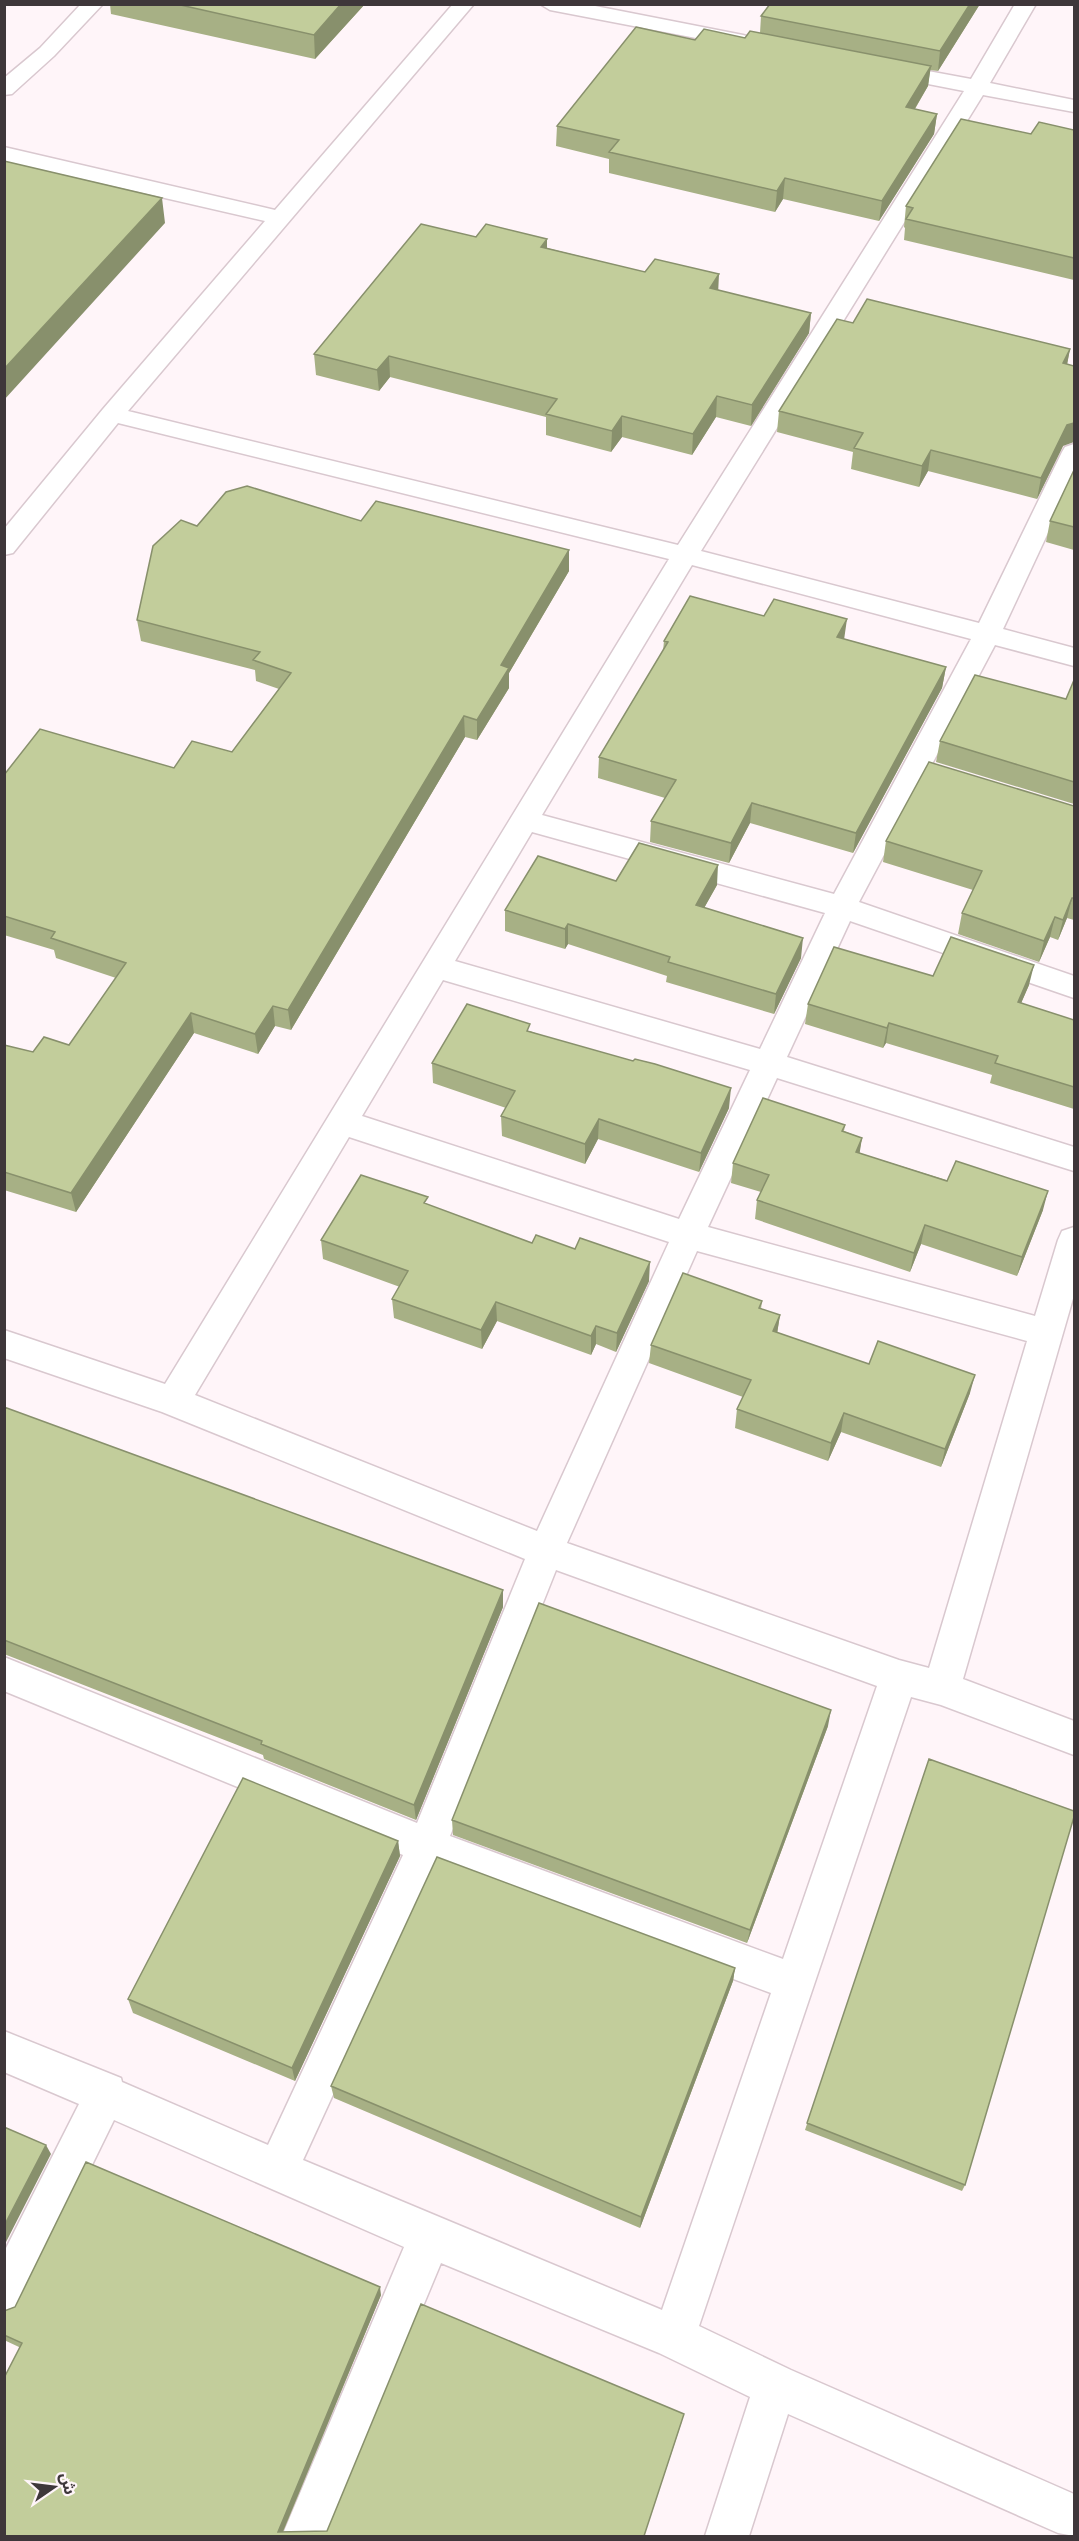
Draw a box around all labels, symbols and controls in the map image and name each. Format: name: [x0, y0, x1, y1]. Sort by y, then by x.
north arrow: [24, 2457, 84, 2517]
text: ش: [55, 2470, 81, 2497]

